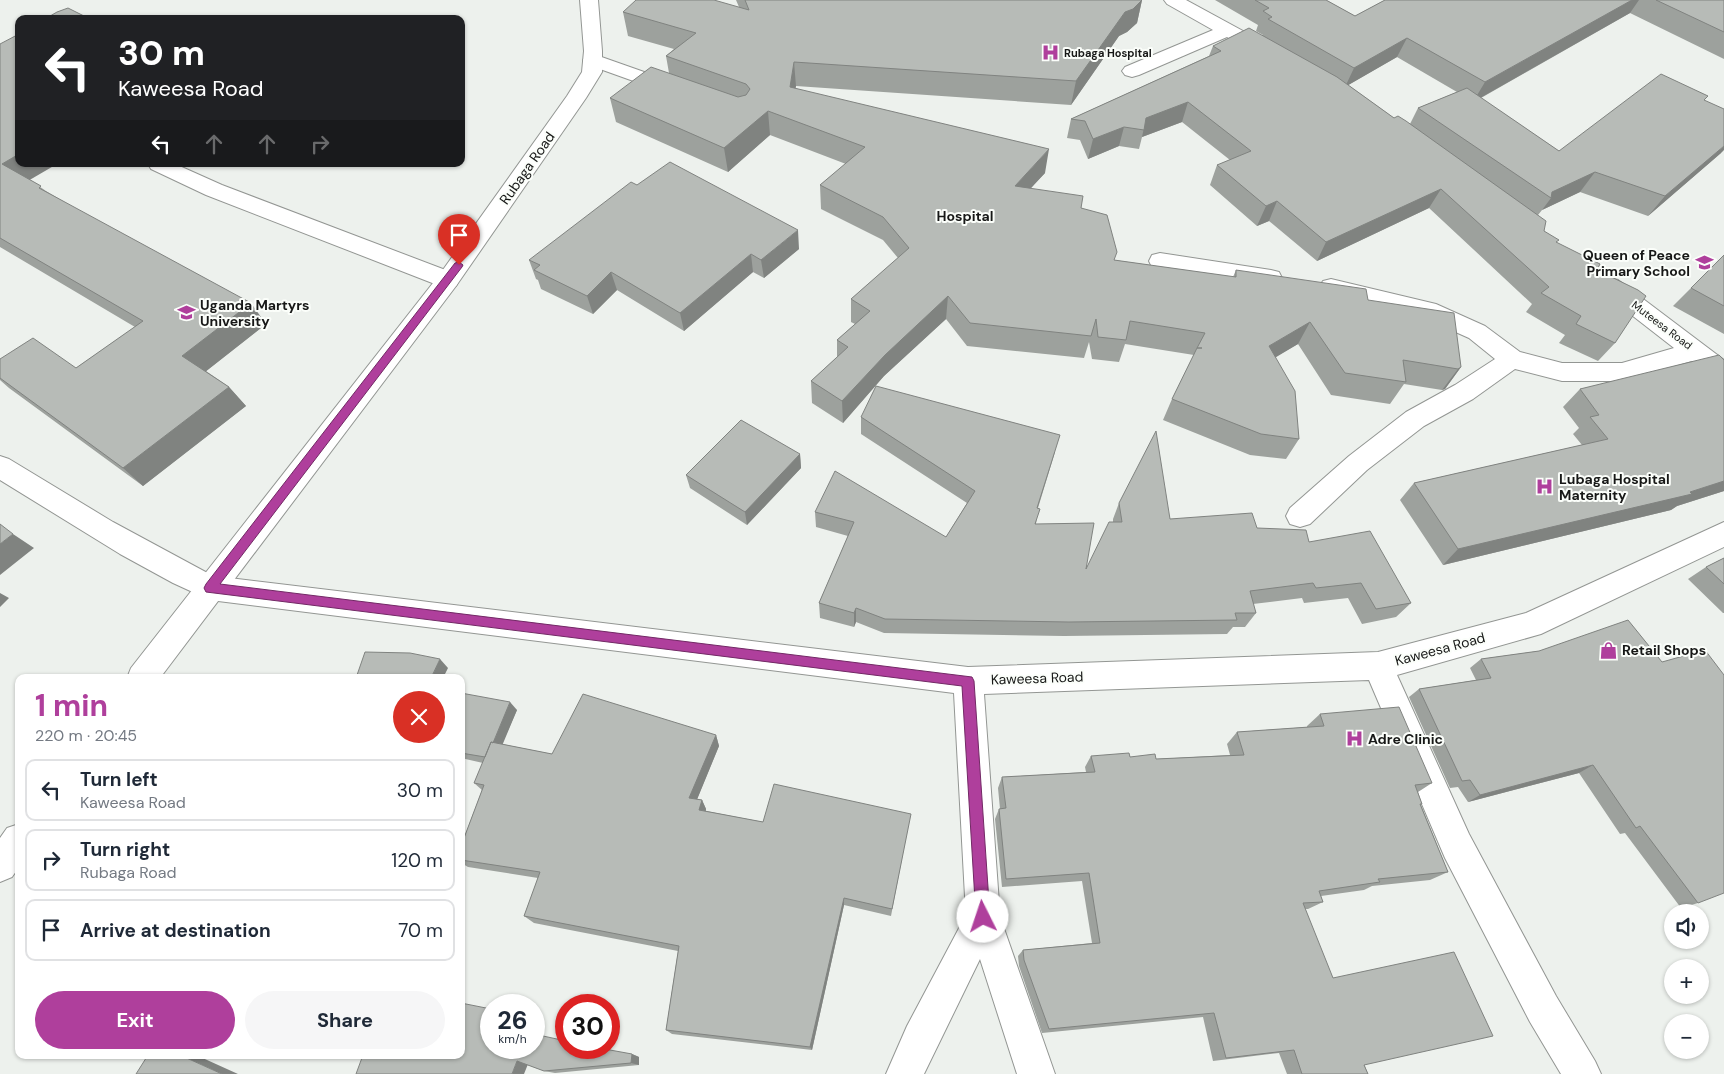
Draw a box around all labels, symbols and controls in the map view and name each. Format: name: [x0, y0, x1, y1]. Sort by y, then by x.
text: 30 m: [118, 30, 205, 76]
icon: left: [35, 35, 100, 100]
hospital icon: Rubaga Hospital: [1040, 43, 1060, 63]
place label: Rubaga Hospital: [1064, 46, 1152, 60]
text: Kaweesa Road: [118, 74, 264, 103]
street label: Rubaga Road: [495, 128, 559, 208]
icon: left: [147, 130, 175, 158]
icon: ahead: [200, 130, 228, 158]
icon: ahead: [253, 130, 281, 158]
icon: right: [306, 130, 334, 158]
district label: Hospital: [937, 207, 994, 225]
pin: [438, 214, 480, 265]
icon: arrive: [445, 221, 473, 249]
place label: Queen of Peace Primary School: [1583, 246, 1690, 280]
school or university icon: Queen of Peace Primary School: [1694, 253, 1714, 273]
place label: Uganda Martyrs University: [200, 296, 309, 330]
street label: Muteesa Road: [1629, 298, 1695, 352]
school or university icon: Uganda Martyrs University: [176, 303, 196, 323]
place label: Lubaga Hospital Maternity: [1559, 470, 1670, 504]
hospital icon: Lubaga Hospital Maternity: [1535, 477, 1555, 497]
street label: Kaweesa Road: [1393, 628, 1487, 670]
shop icon: Retail Shops: [1598, 640, 1618, 660]
place label: Retail Shops: [1622, 641, 1706, 659]
street label: Kaweesa Road: [990, 667, 1084, 689]
text: 1 min: [35, 686, 108, 725]
button: close: [393, 691, 445, 743]
text: 220 m · 20:45: [35, 725, 137, 746]
hospital icon: Adre Clinic: [1344, 729, 1364, 749]
place label: Adre Clinic: [1368, 730, 1443, 748]
text: Turn left: [80, 767, 158, 792]
icon: left: [37, 776, 65, 804]
text: 30 m: [397, 778, 443, 803]
text: Kaweesa Road: [80, 792, 186, 813]
text: Turn right: [80, 837, 170, 862]
icon: right: [37, 846, 65, 874]
text: 120 m: [391, 848, 443, 873]
text: Rubaga Road: [80, 862, 177, 883]
position arrow: [956, 890, 1008, 942]
map controls: [1664, 904, 1709, 1059]
button: sound: [1664, 904, 1709, 949]
icon: arrive: [37, 916, 65, 944]
text: Arrive at destination: [80, 918, 271, 943]
text: 70 m: [398, 918, 443, 943]
button: +: [1664, 959, 1709, 1004]
button: Exit: [35, 991, 235, 1049]
button: Share: [245, 991, 445, 1049]
speed limit sign: 30: [555, 994, 620, 1059]
text: 26: [497, 1004, 528, 1037]
button: −: [1664, 1014, 1709, 1059]
text: km/h: [498, 1031, 527, 1047]

